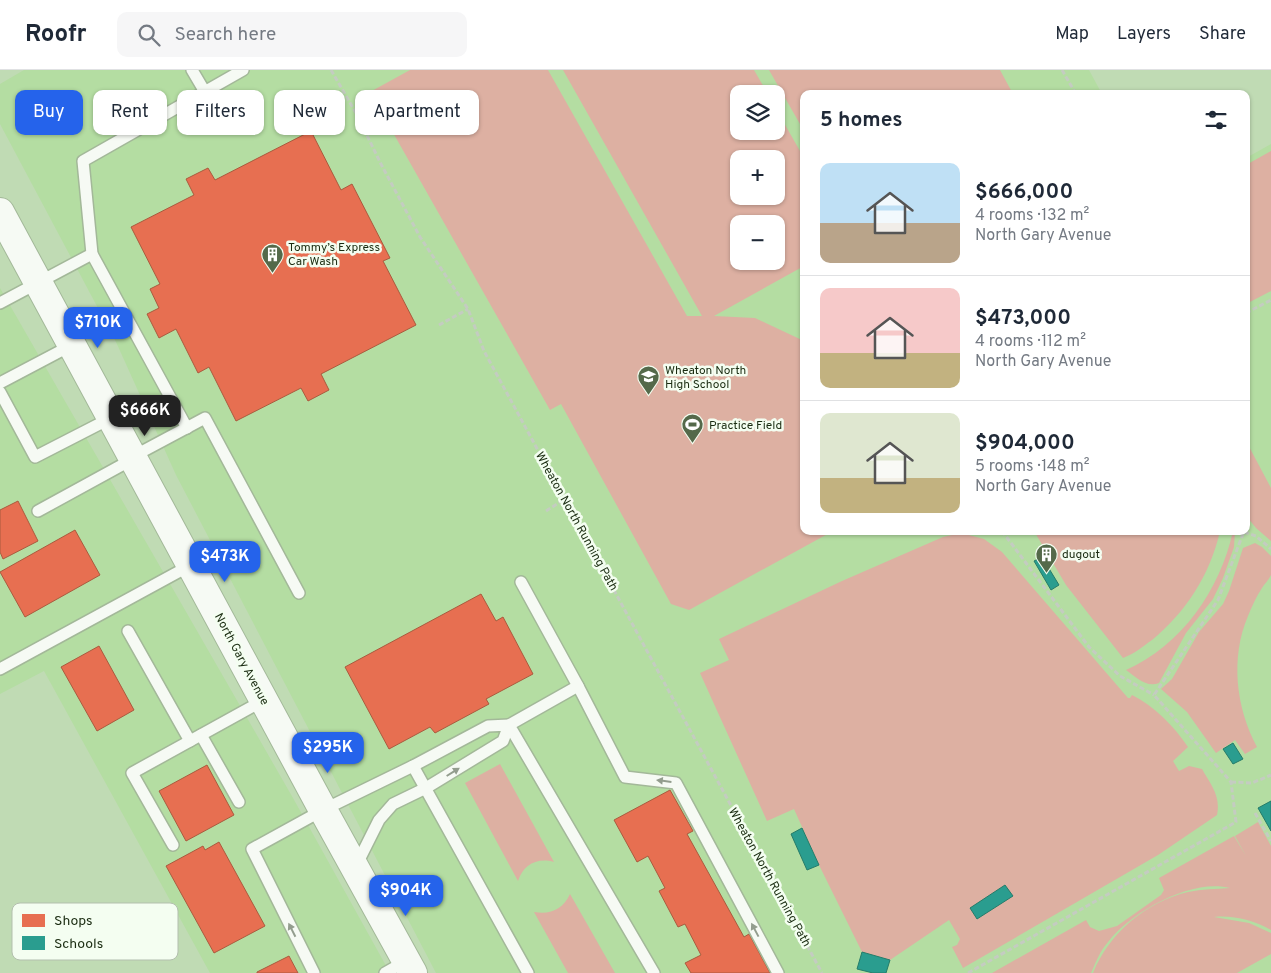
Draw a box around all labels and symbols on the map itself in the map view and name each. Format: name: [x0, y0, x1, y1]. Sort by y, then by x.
place label: Tommy’s Express Car Wash: [288, 240, 380, 270]
building icon: Tommy’s Express Car Wash: [260, 242, 284, 273]
pin: $710K: [63, 306, 133, 349]
place label: Wheaton North High School: [665, 363, 746, 393]
school or university icon: Wheaton North High School: [637, 365, 661, 396]
pin: $666K: [110, 394, 180, 437]
sports icon: Practice Field: [681, 413, 705, 444]
place label: Practice Field: [709, 418, 782, 434]
street label: Wheaton North Running Path: [531, 449, 621, 594]
pin: $473K: [190, 540, 260, 583]
building icon: dugout: [1034, 542, 1058, 573]
place label: dugout: [1062, 547, 1100, 563]
street label: North Gary Avenue: [210, 611, 272, 708]
pin: $295K: [293, 732, 363, 774]
one-way arrow: [447, 767, 460, 776]
one-way arrow: [655, 777, 671, 785]
street label: Wheaton North Running Path: [724, 805, 814, 950]
pin: $904K: [371, 874, 441, 917]
legend: [12, 903, 178, 960]
text: Shops: [54, 913, 93, 930]
one-way arrow: [288, 922, 296, 937]
one-way arrow: [751, 923, 760, 937]
text: Schools: [54, 936, 103, 953]

